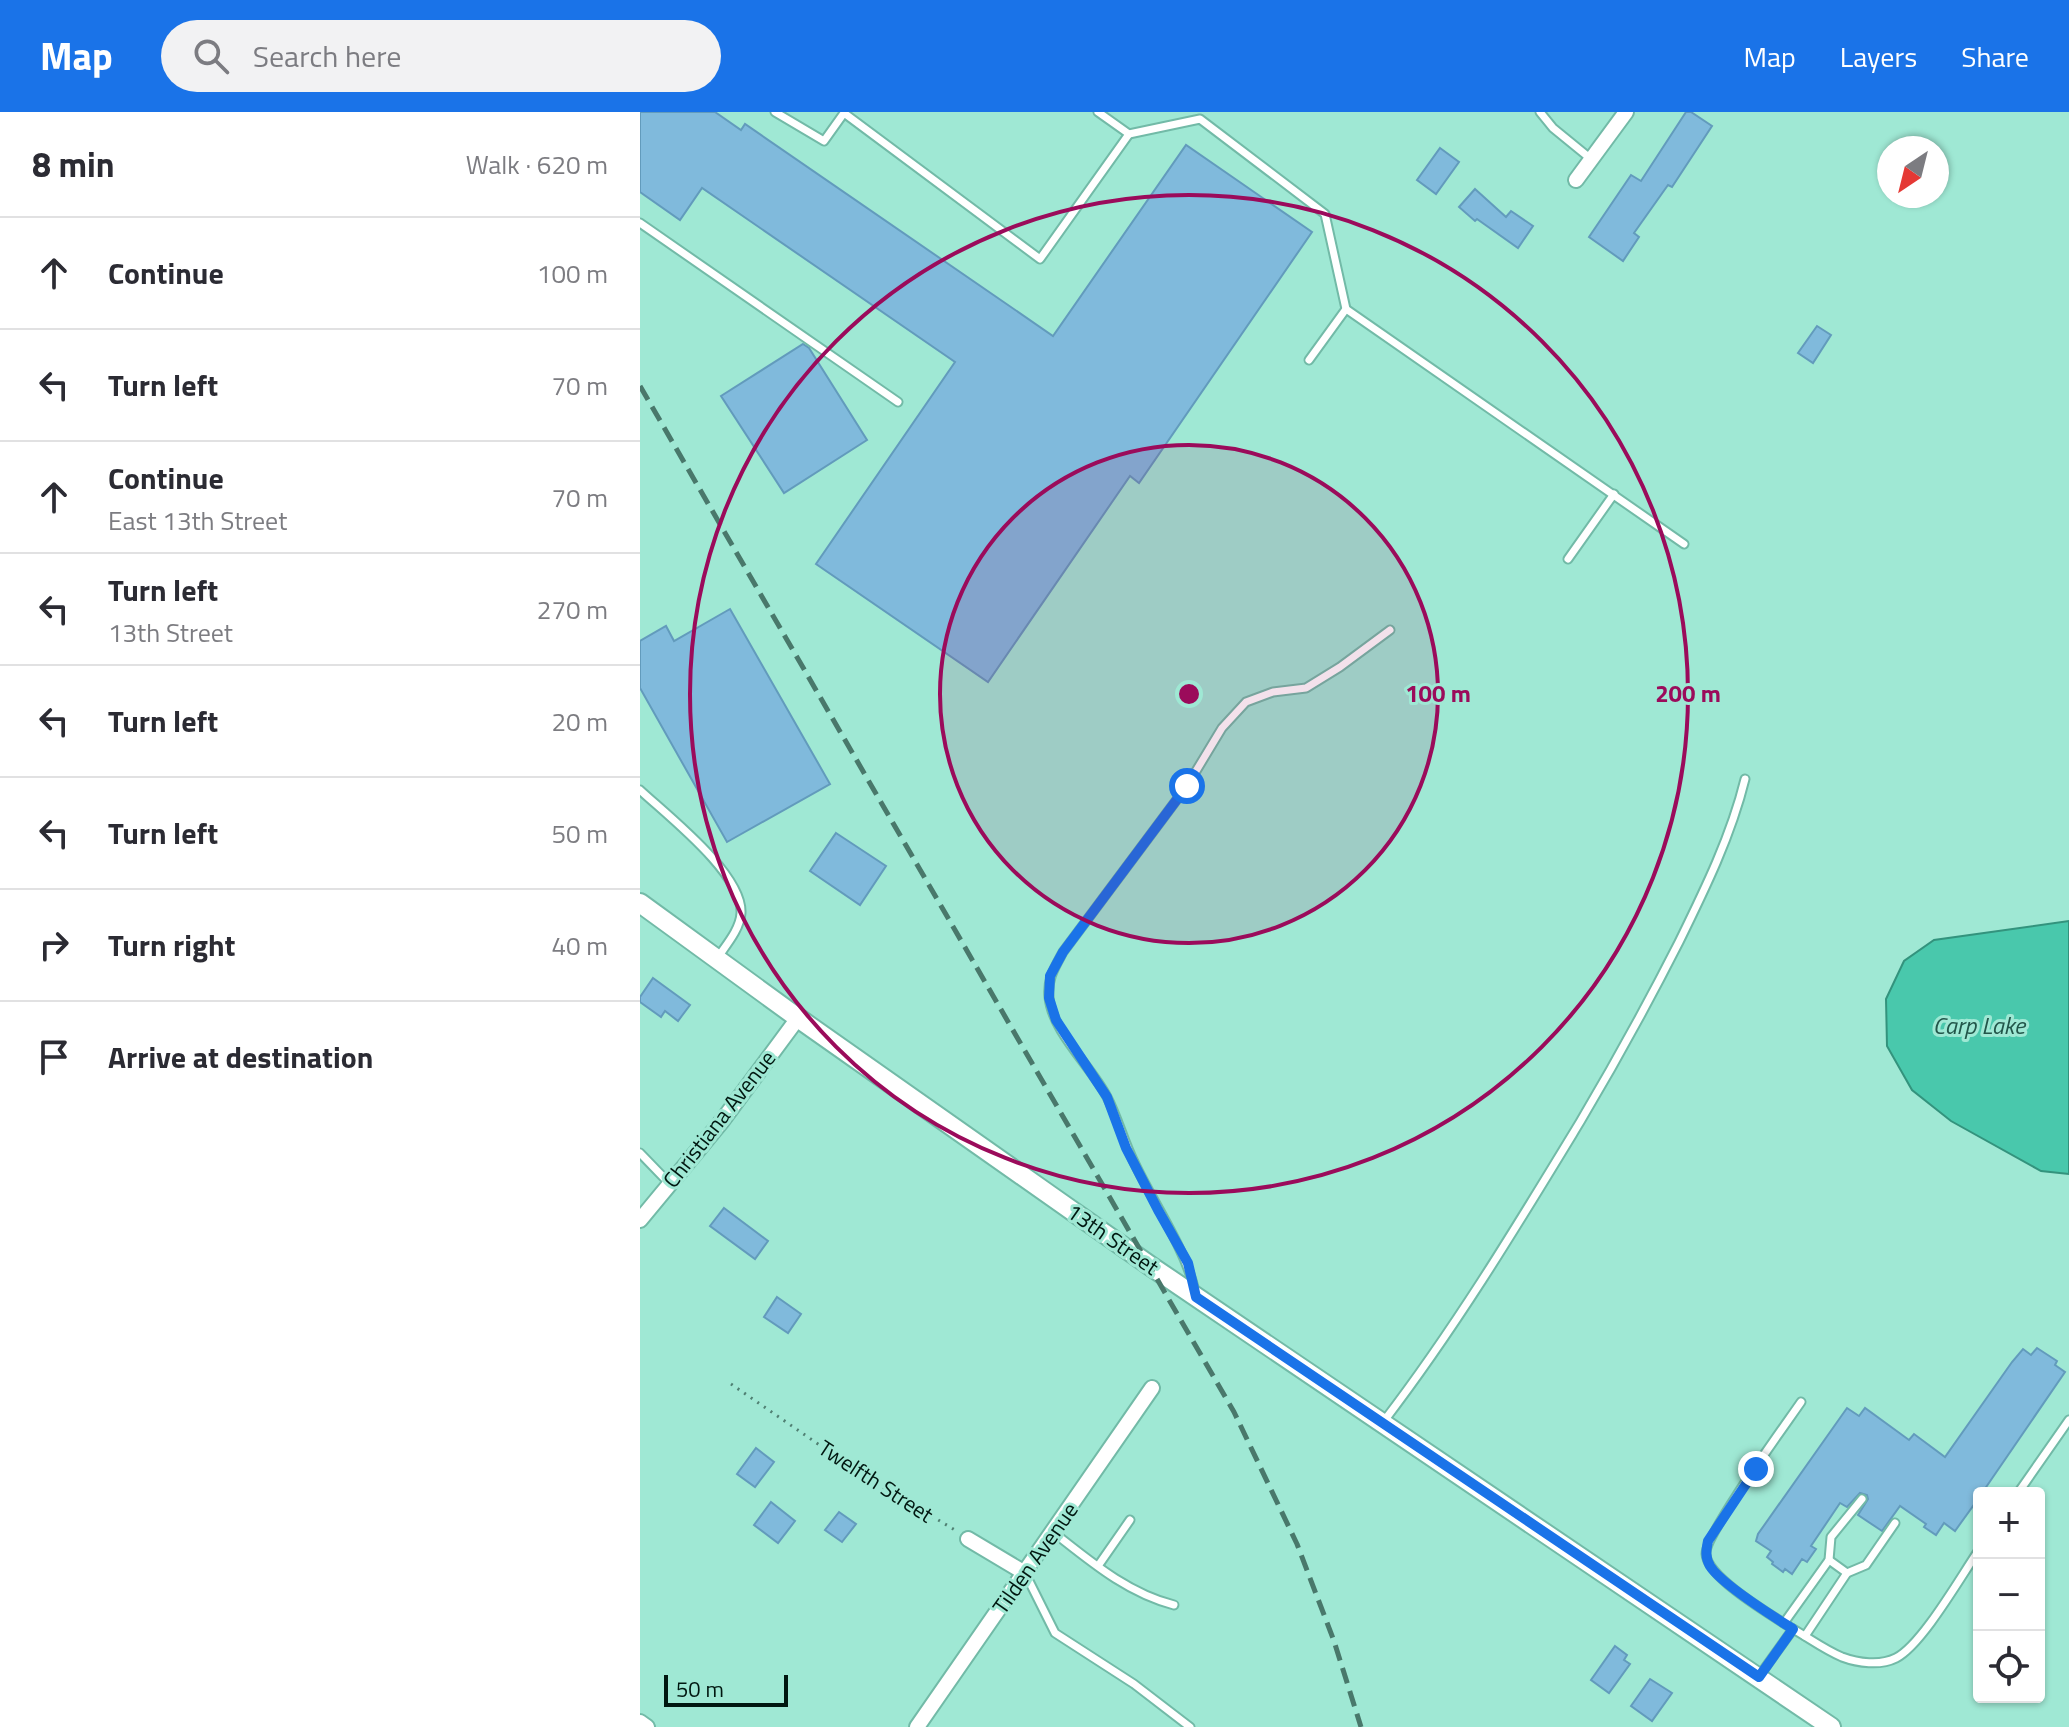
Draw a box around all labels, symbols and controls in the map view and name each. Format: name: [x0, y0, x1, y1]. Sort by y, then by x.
search box: [161, 20, 721, 92]
text: Map: [40, 27, 113, 85]
text: Search here: [253, 33, 402, 79]
icon: search: [189, 34, 233, 78]
text: Map: [1743, 35, 1796, 78]
text: Layers: [1840, 35, 1917, 78]
text: Share: [1961, 35, 2029, 78]
north arrow: [1877, 136, 1949, 208]
text: 8 min: [32, 138, 115, 190]
text: Walk · 620 m: [466, 145, 608, 184]
text: Continue: [108, 250, 224, 296]
icon: ahead: [32, 251, 76, 295]
text: 100 m: [537, 254, 608, 293]
text: Turn left: [108, 362, 218, 408]
icon: left: [32, 363, 76, 407]
text: 70 m: [551, 366, 608, 405]
text: Continue: [108, 455, 224, 501]
icon: ahead: [32, 475, 76, 519]
text: 70 m: [551, 478, 608, 517]
text: East 13th Street: [108, 501, 287, 540]
text: Turn left: [108, 567, 218, 613]
icon: left: [32, 587, 76, 631]
text: 270 m: [537, 590, 608, 629]
text: 13th Street: [108, 613, 233, 652]
text: 100 m: [1405, 675, 1471, 711]
text: 200 m: [1655, 675, 1721, 711]
centre of rings: [1175, 680, 1203, 708]
text: Turn left: [108, 698, 218, 744]
icon: left: [32, 699, 76, 743]
text: 20 m: [551, 702, 608, 741]
route start: [1169, 768, 1205, 804]
text: Turn left: [108, 810, 218, 856]
icon: left: [32, 811, 76, 855]
text: 50 m: [551, 814, 608, 853]
text: Turn right: [108, 922, 236, 968]
icon: right: [32, 923, 76, 967]
text: 40 m: [551, 926, 608, 965]
water label: Carp Lake: [1933, 1007, 2027, 1043]
text: Arrive at destination: [108, 1034, 373, 1080]
icon: arrive: [32, 1035, 76, 1079]
street label: Christiana Avenue: [654, 1043, 784, 1195]
street label: 13th Street: [1060, 1195, 1166, 1283]
street label: Twelfth Street: [812, 1431, 941, 1531]
route end: [1738, 1451, 1774, 1487]
map controls: [1973, 1487, 2045, 1703]
button: +: [1973, 1487, 2045, 1559]
street label: Tilden Avenue: [984, 1495, 1086, 1621]
button: −: [1973, 1559, 2045, 1631]
button: locate: [1973, 1631, 2045, 1703]
scale bar: [664, 1671, 788, 1707]
text: 50 m: [676, 1672, 724, 1706]

